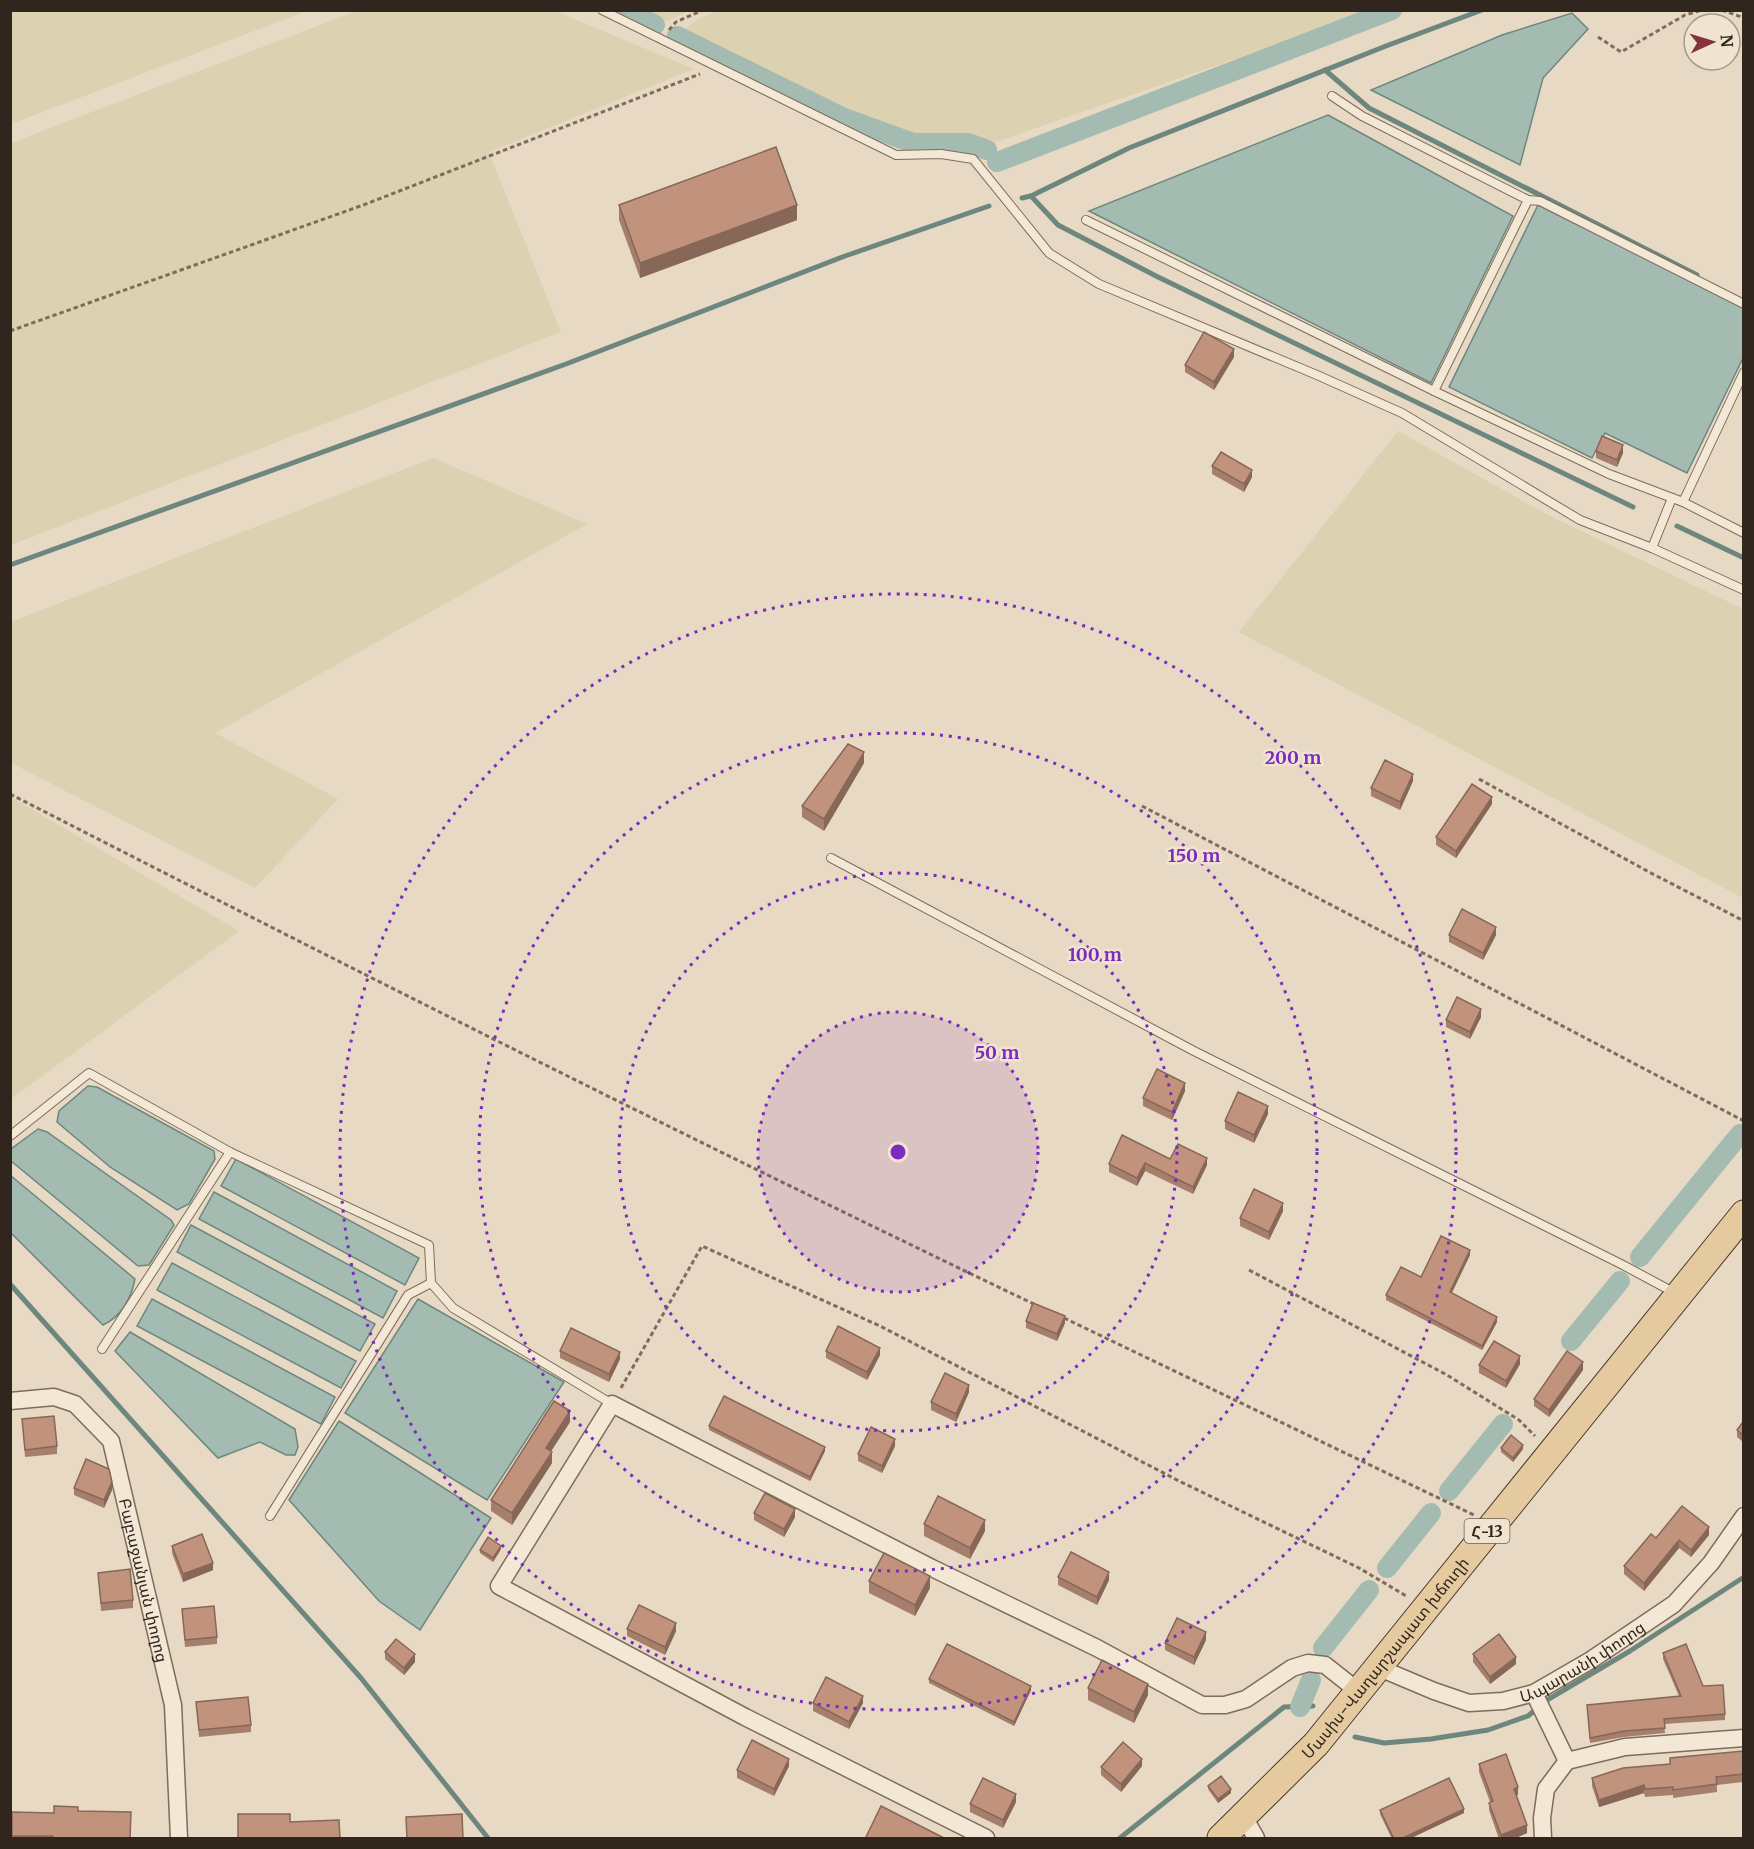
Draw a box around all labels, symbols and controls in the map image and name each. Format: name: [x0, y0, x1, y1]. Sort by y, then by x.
north arrow: [1682, 12, 1742, 72]
text: N: [1717, 34, 1737, 48]
text: 200 m: [1265, 746, 1321, 769]
text: 150 m: [1168, 844, 1220, 867]
text: 100 m: [1068, 943, 1122, 966]
text: 50 m: [975, 1041, 1019, 1064]
centre of rings: [888, 1142, 908, 1162]
street label: Բաբաջանյան փողոց: [115, 1496, 173, 1664]
road number: Հ-13: [1464, 1519, 1510, 1543]
street label: Մասիս-Վաղարշապատ խճուղի: [1297, 1553, 1473, 1763]
street label: Ապարանի փողոց: [1518, 1617, 1649, 1706]

